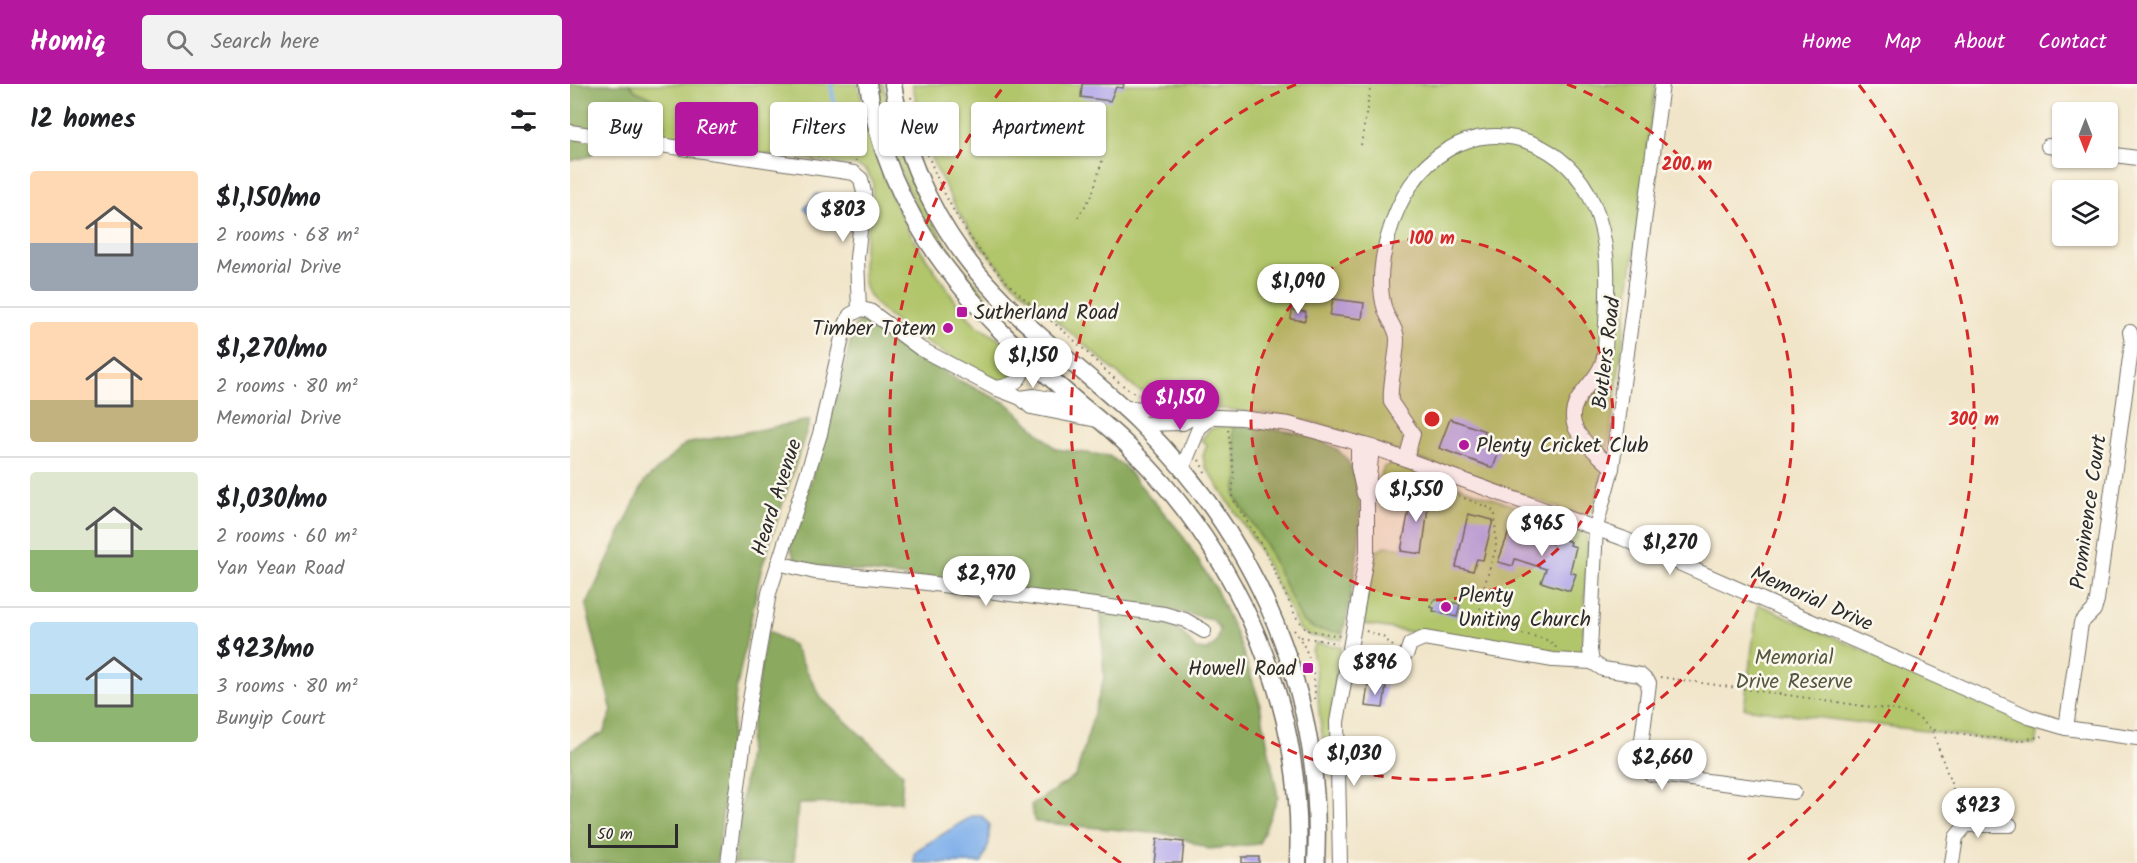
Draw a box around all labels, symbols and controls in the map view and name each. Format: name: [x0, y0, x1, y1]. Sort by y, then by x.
search box: [142, 15, 562, 69]
text: Homiq: [30, 20, 106, 65]
text: Search here: [211, 25, 319, 60]
icon: search: [163, 26, 196, 59]
text: Home: [1802, 26, 1851, 59]
text: Map: [1884, 26, 1921, 59]
text: About: [1954, 26, 2005, 59]
text: Contact: [2038, 26, 2107, 59]
text: 12 homes: [30, 99, 136, 141]
chip: Buy: [588, 102, 663, 156]
chip: Rent: [675, 102, 758, 156]
chip: Filters: [770, 102, 867, 156]
chip: New: [879, 102, 959, 156]
chip: Apartment: [971, 102, 1106, 156]
north arrow: [2052, 102, 2118, 168]
map controls: [2052, 102, 2118, 246]
icon: filters: [507, 104, 540, 137]
text: 200 m: [1662, 151, 1713, 180]
text: $1,150/mo: [216, 178, 321, 220]
button: layers: [2052, 180, 2118, 246]
pin: $803: [807, 192, 879, 243]
icon: home: [78, 195, 150, 267]
text: $803: [821, 195, 865, 227]
text: 2 rooms · 68 m²: [216, 220, 359, 252]
text: 100 m: [1409, 225, 1455, 254]
text: Memorial Drive: [216, 252, 341, 284]
pin: $1,090: [1249, 264, 1347, 315]
text: $1,090: [1271, 267, 1325, 299]
street label: Butlers Road: [1584, 295, 1631, 411]
place label: Sutherland Road: [974, 297, 1119, 330]
marker: Sutherland Road: [955, 305, 969, 319]
place label: Timber Totem: [812, 313, 936, 346]
marker: Timber Totem: [941, 321, 955, 335]
text: $1,270/mo: [216, 329, 327, 371]
pin: $1,150: [984, 338, 1082, 389]
text: $1,150: [1008, 341, 1058, 373]
icon: home: [78, 346, 150, 418]
text: 2 rooms · 80 m²: [216, 371, 358, 403]
pin: $1,150: [1131, 380, 1229, 431]
text: $1,150: [1155, 383, 1205, 415]
text: Memorial Drive: [216, 403, 341, 435]
text: 300 m: [1948, 406, 1999, 435]
centre of rings: [1422, 409, 1442, 429]
place label: Plenty Cricket Club: [1476, 430, 1648, 463]
street label: Prominence Court: [2062, 432, 2117, 592]
street label: Heard Avenue: [743, 434, 812, 560]
marker: Plenty Cricket Club: [1457, 438, 1471, 452]
pin: $1,550: [1367, 472, 1465, 523]
text: $1,550: [1389, 475, 1443, 507]
text: $1,030/mo: [216, 479, 327, 521]
icon: home: [78, 496, 150, 568]
pin: $965: [1506, 506, 1578, 557]
text: $965: [1521, 509, 1563, 541]
text: 2 rooms · 60 m²: [216, 521, 357, 553]
pin: $1,270: [1621, 525, 1719, 576]
text: $1,270: [1643, 528, 1697, 560]
text: Yan Yean Road: [216, 553, 344, 585]
pin: $2,970: [937, 556, 1035, 607]
street label: Memorial Drive: [1745, 558, 1879, 641]
text: $2,970: [957, 559, 1015, 591]
place label: Plenty Uniting Church: [1458, 580, 1591, 637]
marker: Plenty Uniting Church: [1439, 600, 1453, 614]
text: $923/mo: [216, 629, 314, 671]
park label: Memorial Drive Reserve: [1735, 642, 1853, 699]
pin: $896: [1339, 645, 1411, 696]
icon: home: [78, 646, 150, 718]
text: $896: [1353, 648, 1397, 680]
place label: Howell Road: [1188, 653, 1297, 686]
marker: Howell Road: [1301, 661, 1315, 675]
text: 3 rooms · 80 m²: [216, 671, 358, 703]
text: Bunyip Court: [216, 703, 326, 735]
pin: $1,030: [1305, 736, 1403, 787]
text: $1,030: [1327, 739, 1381, 771]
pin: $2,660: [1613, 740, 1711, 791]
text: $2,660: [1632, 743, 1692, 775]
pin: $923: [1942, 788, 2014, 839]
text: $923: [1956, 791, 2000, 823]
scale bar: [588, 821, 678, 848]
text: 50 m: [597, 822, 633, 847]

